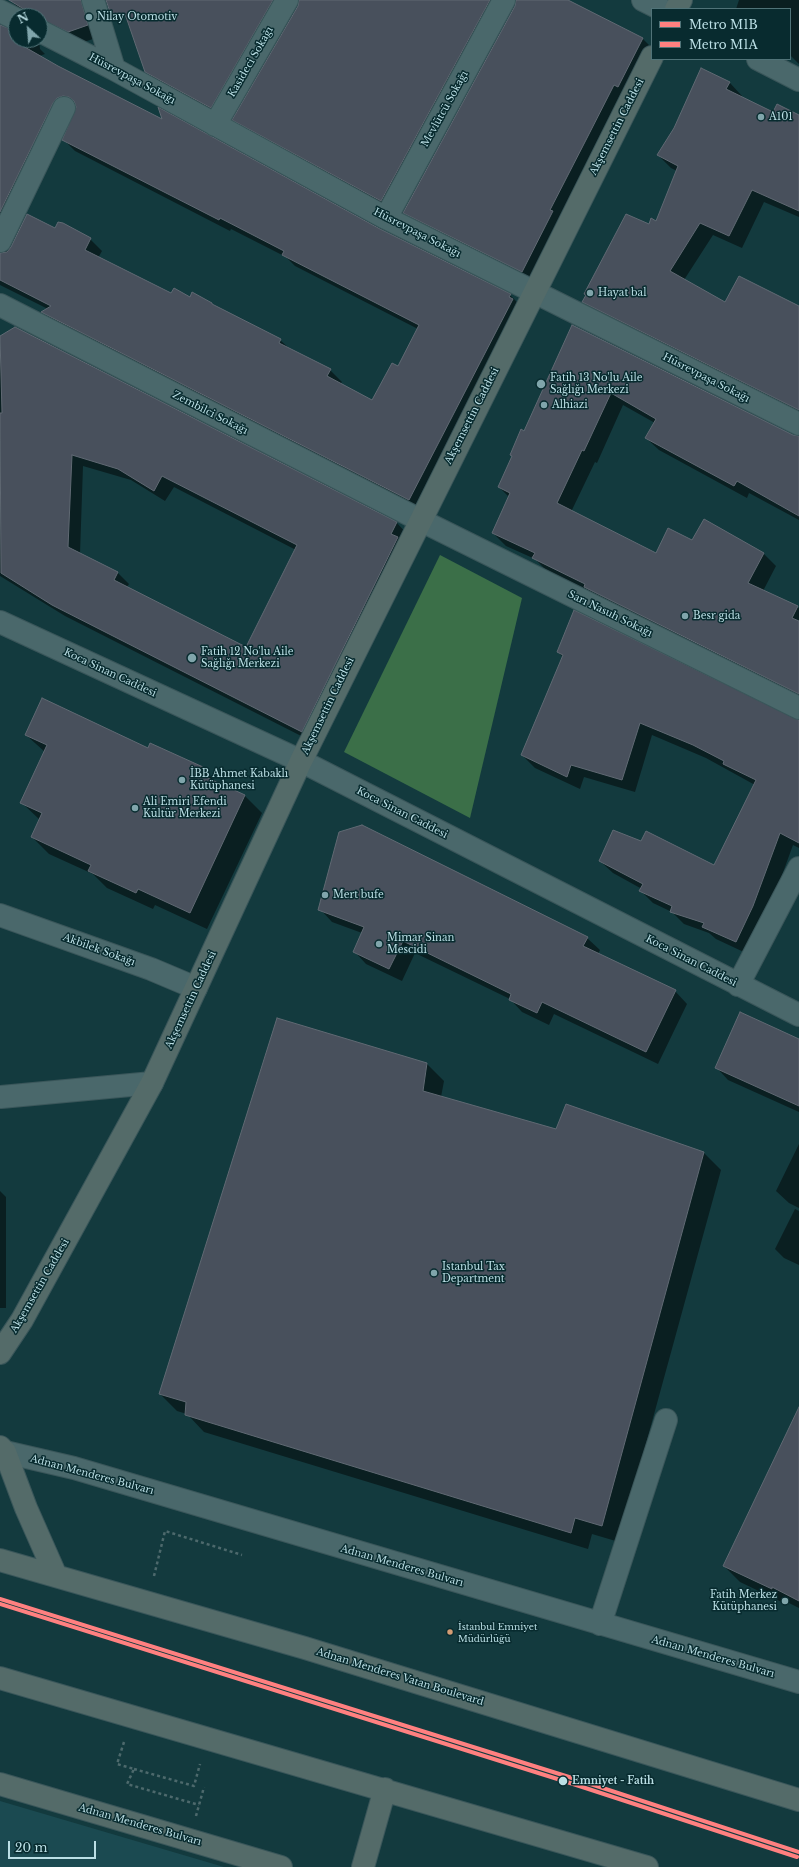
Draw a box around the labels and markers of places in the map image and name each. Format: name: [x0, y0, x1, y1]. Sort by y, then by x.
place label: Nilay Otomotiv: [97, 11, 177, 23]
marker: Nilay Otomotiv: [84, 12, 94, 22]
place label: A101: [769, 111, 793, 123]
marker: A101: [756, 112, 766, 122]
place label: Hayat bal: [598, 287, 646, 299]
marker: Hayat bal: [585, 288, 595, 298]
place label: Fatih 13 No'lu Aile Sağlığı Merkezi: [550, 372, 642, 396]
marker: Fatih 13 No'lu Aile Sağlığı Merkezi: [535, 378, 547, 390]
place label: Alhiazi: [552, 399, 588, 411]
marker: Alhiazi: [539, 400, 549, 410]
place label: Besr gida: [693, 610, 740, 622]
marker: Besr gida: [680, 611, 690, 621]
place label: Fatih 12 No'lu Aile Sağlığı Merkezi: [201, 646, 293, 670]
marker: Fatih 12 No'lu Aile Sağlığı Merkezi: [186, 652, 198, 664]
place label: İBB Ahmet Kabaklı Kütüphanesi: [190, 768, 288, 792]
marker: İBB Ahmet Kabaklı Kütüphanesi: [177, 775, 187, 785]
place label: Ali Emiri Efendi Kültür Merkezi: [143, 796, 227, 820]
marker: Ali Emiri Efendi Kültür Merkezi: [130, 803, 140, 813]
place label: Mert bufe: [333, 889, 384, 901]
marker: Mert bufe: [320, 890, 330, 900]
place label: Mimar Sinan Mescidi: [387, 932, 454, 956]
marker: Mimar Sinan Mescidi: [374, 939, 384, 949]
place label: Istanbul Tax Department: [442, 1261, 505, 1284]
marker: Istanbul Tax Department: [429, 1268, 439, 1278]
place label: Fatih Merkez Kütüphanesi: [710, 1589, 777, 1612]
marker: Fatih Merkez Kütüphanesi: [780, 1596, 790, 1606]
place label: İstanbul Emniyet Müdürlüğü: [458, 1622, 537, 1643]
marker: İstanbul Emniyet Müdürlüğü: [445, 1627, 455, 1637]
marker: Emniyet - Fatih: [557, 1775, 569, 1787]
place label: Emniyet - Fatih: [572, 1775, 654, 1787]

